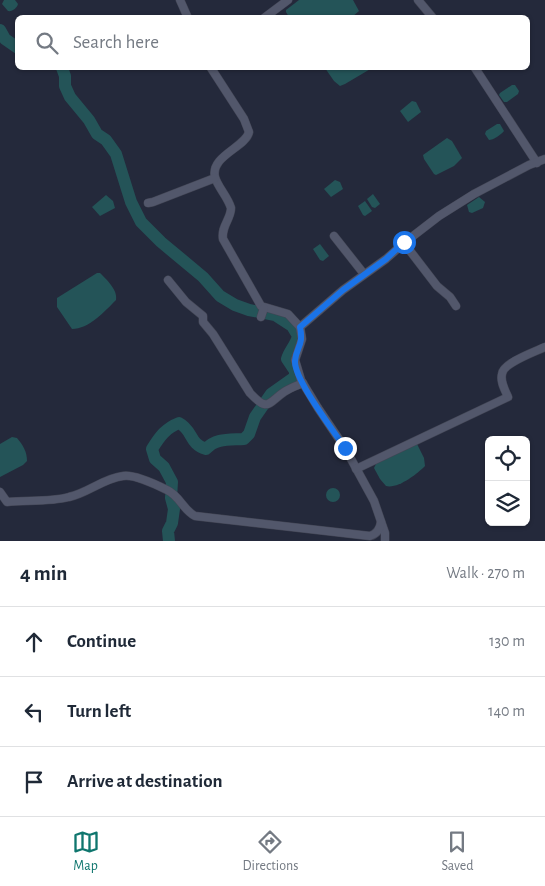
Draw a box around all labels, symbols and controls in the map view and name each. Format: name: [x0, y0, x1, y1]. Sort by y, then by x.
search box: [15, 15, 530, 70]
icon: search: [33, 29, 61, 57]
text: Search here: [73, 33, 159, 52]
route start: [393, 231, 416, 254]
map controls: [485, 436, 530, 526]
button: locate: [485, 436, 530, 481]
route end: [334, 437, 357, 460]
button: layers: [485, 481, 530, 526]
text: 4 min: [20, 563, 67, 584]
text: Walk · 270 m: [446, 565, 525, 581]
icon: ahead: [20, 628, 48, 656]
text: Continue: [67, 632, 136, 651]
text: 130 m: [489, 633, 525, 649]
icon: left: [20, 698, 48, 726]
text: Turn left: [67, 702, 131, 721]
text: 140 m: [488, 703, 525, 719]
icon: arrive: [20, 768, 48, 796]
text: Arrive at destination: [67, 772, 223, 791]
tab: Map: [72, 828, 100, 875]
tab: Directions: [243, 828, 298, 875]
tab: Saved: [441, 828, 473, 875]

